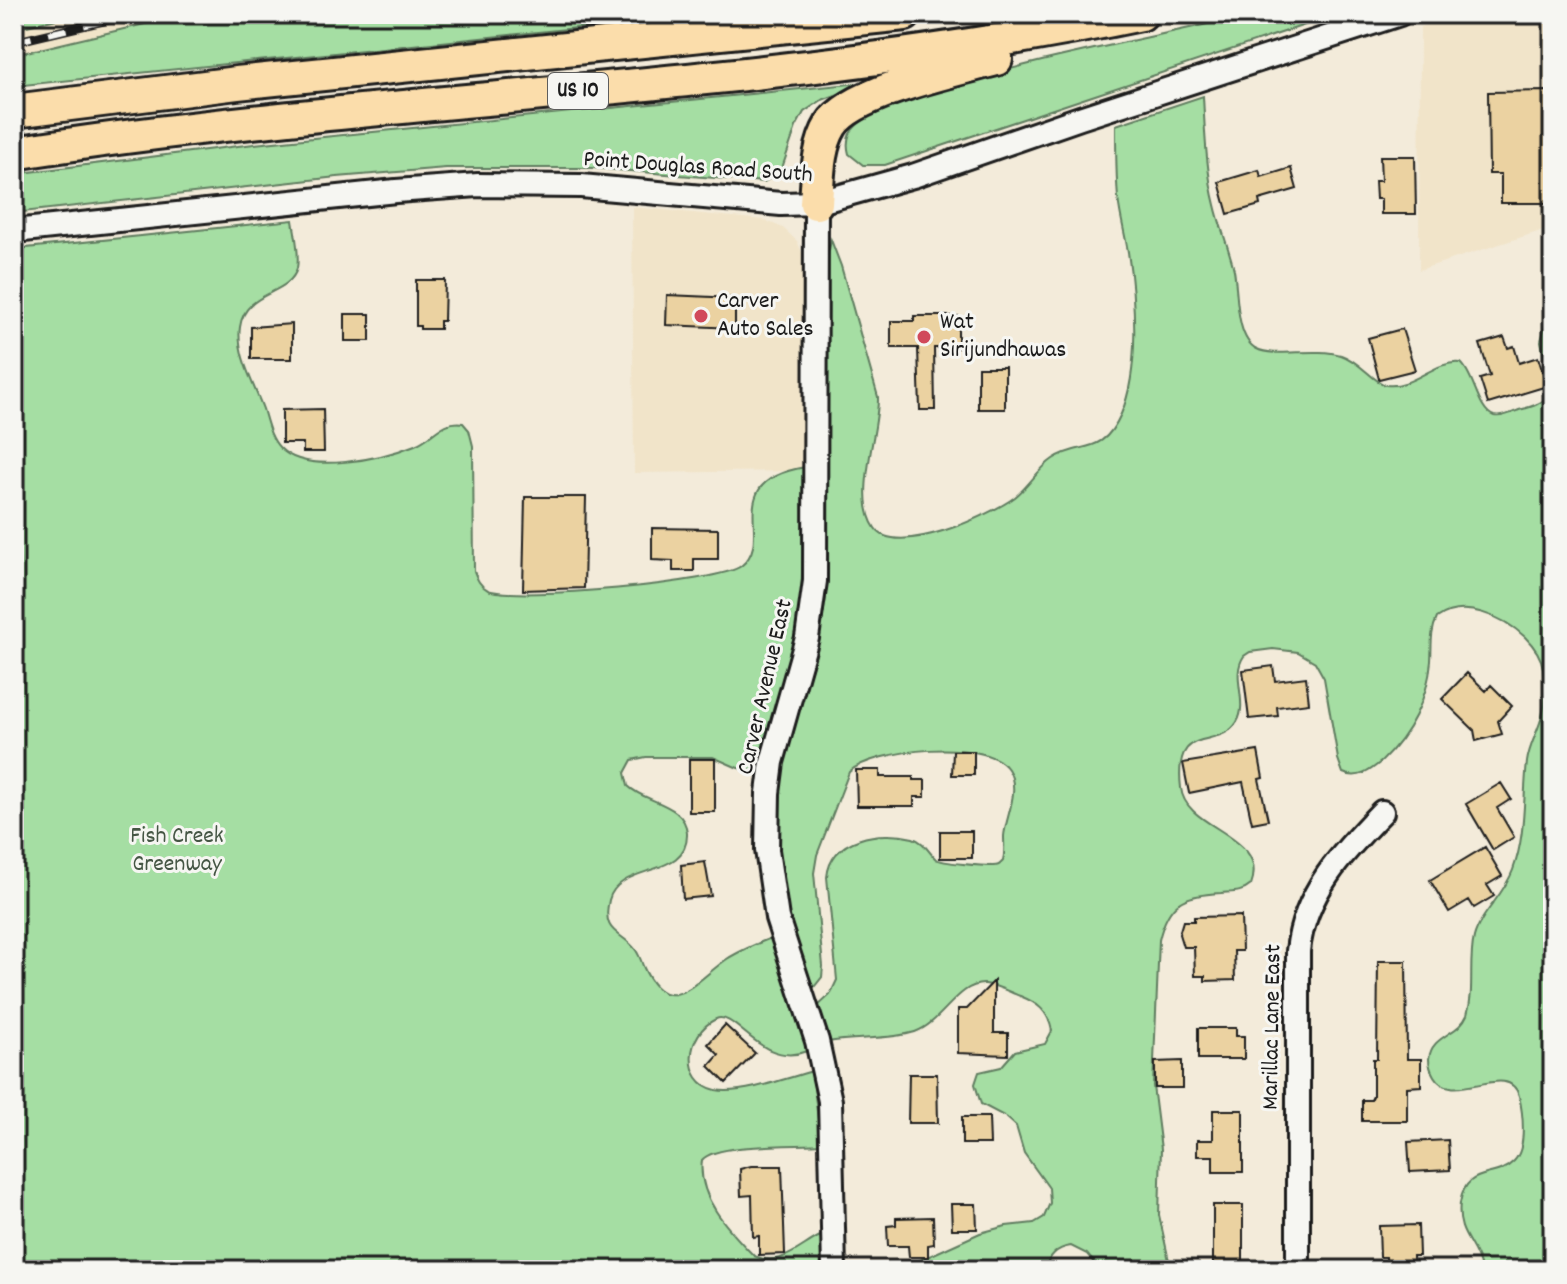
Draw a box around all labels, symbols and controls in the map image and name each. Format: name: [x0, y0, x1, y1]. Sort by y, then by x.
road number: US 10: [548, 73, 608, 109]
street label: Point Douglas Road South: [582, 143, 814, 193]
place label: Carver Auto Sales: [717, 285, 814, 347]
place label: Wat Sirijundhawas: [940, 306, 1066, 368]
marker: Carver Auto Sales: [692, 307, 710, 325]
marker: Wat Sirijundhawas: [915, 328, 933, 346]
street label: Carver Avenue East: [729, 596, 803, 778]
park label: Fish Creek Greenway: [130, 820, 224, 882]
street label: Marillac Lane East: [1255, 944, 1291, 1110]

